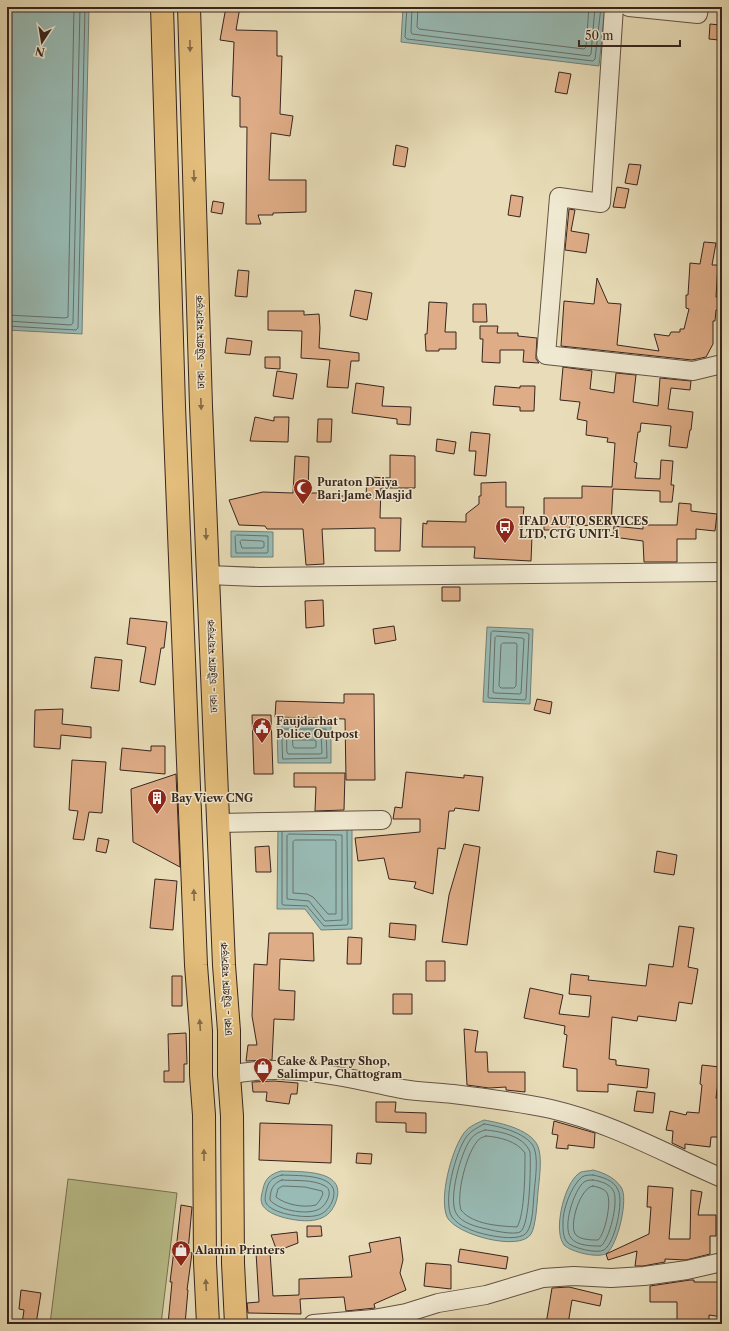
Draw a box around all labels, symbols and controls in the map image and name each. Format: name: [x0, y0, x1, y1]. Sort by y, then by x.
north arrow: [22, 22, 62, 62]
scale bar: [579, 22, 680, 48]
text: 50 m: [585, 28, 614, 43]
one-way arrow: [187, 40, 194, 52]
text: N: [33, 44, 46, 60]
one-way arrow: [191, 170, 198, 182]
street label: ঢাকা - চট্টগ্রাম মহাসড়ক: [192, 294, 208, 390]
one-way arrow: [198, 398, 204, 411]
place label: Puraton Daiya Bari Jame Masjid: [317, 475, 413, 502]
mosque icon: Puraton Daiya Bari Jame Masjid: [292, 477, 314, 505]
place label: IFAD AUTO SERVICES LTD, CTG UNIT-1: [519, 514, 648, 541]
bus stop icon: IFAD AUTO SERVICES LTD, CTG UNIT-1: [494, 516, 516, 544]
one-way arrow: [203, 528, 210, 540]
street label: ঢাকা - চট্টগ্রাম মহাসড়ক: [203, 618, 221, 714]
place label: Faujdarhat Police Outpost: [276, 714, 359, 741]
public building icon: Faujdarhat Police Outpost: [251, 716, 273, 744]
building icon: Bay View CNG: [146, 787, 168, 815]
place label: Bay View CNG: [171, 791, 254, 805]
one-way arrow: [191, 888, 197, 901]
street label: ঢাকা - চট্টগ্রাম মহাসড়ক: [216, 941, 235, 1037]
one-way arrow: [197, 1019, 204, 1031]
place label: Cake & Pastry Shop, Salimpur, Chattogram: [277, 1054, 402, 1081]
shop icon: Cake & Pastry Shop, Salimpur, Chattogram: [252, 1056, 274, 1084]
one-way arrow: [201, 1149, 208, 1161]
shop icon: Alamin Printers: [170, 1239, 192, 1267]
place label: Alamin Printers: [194, 1243, 285, 1257]
one-way arrow: [203, 1279, 210, 1291]

